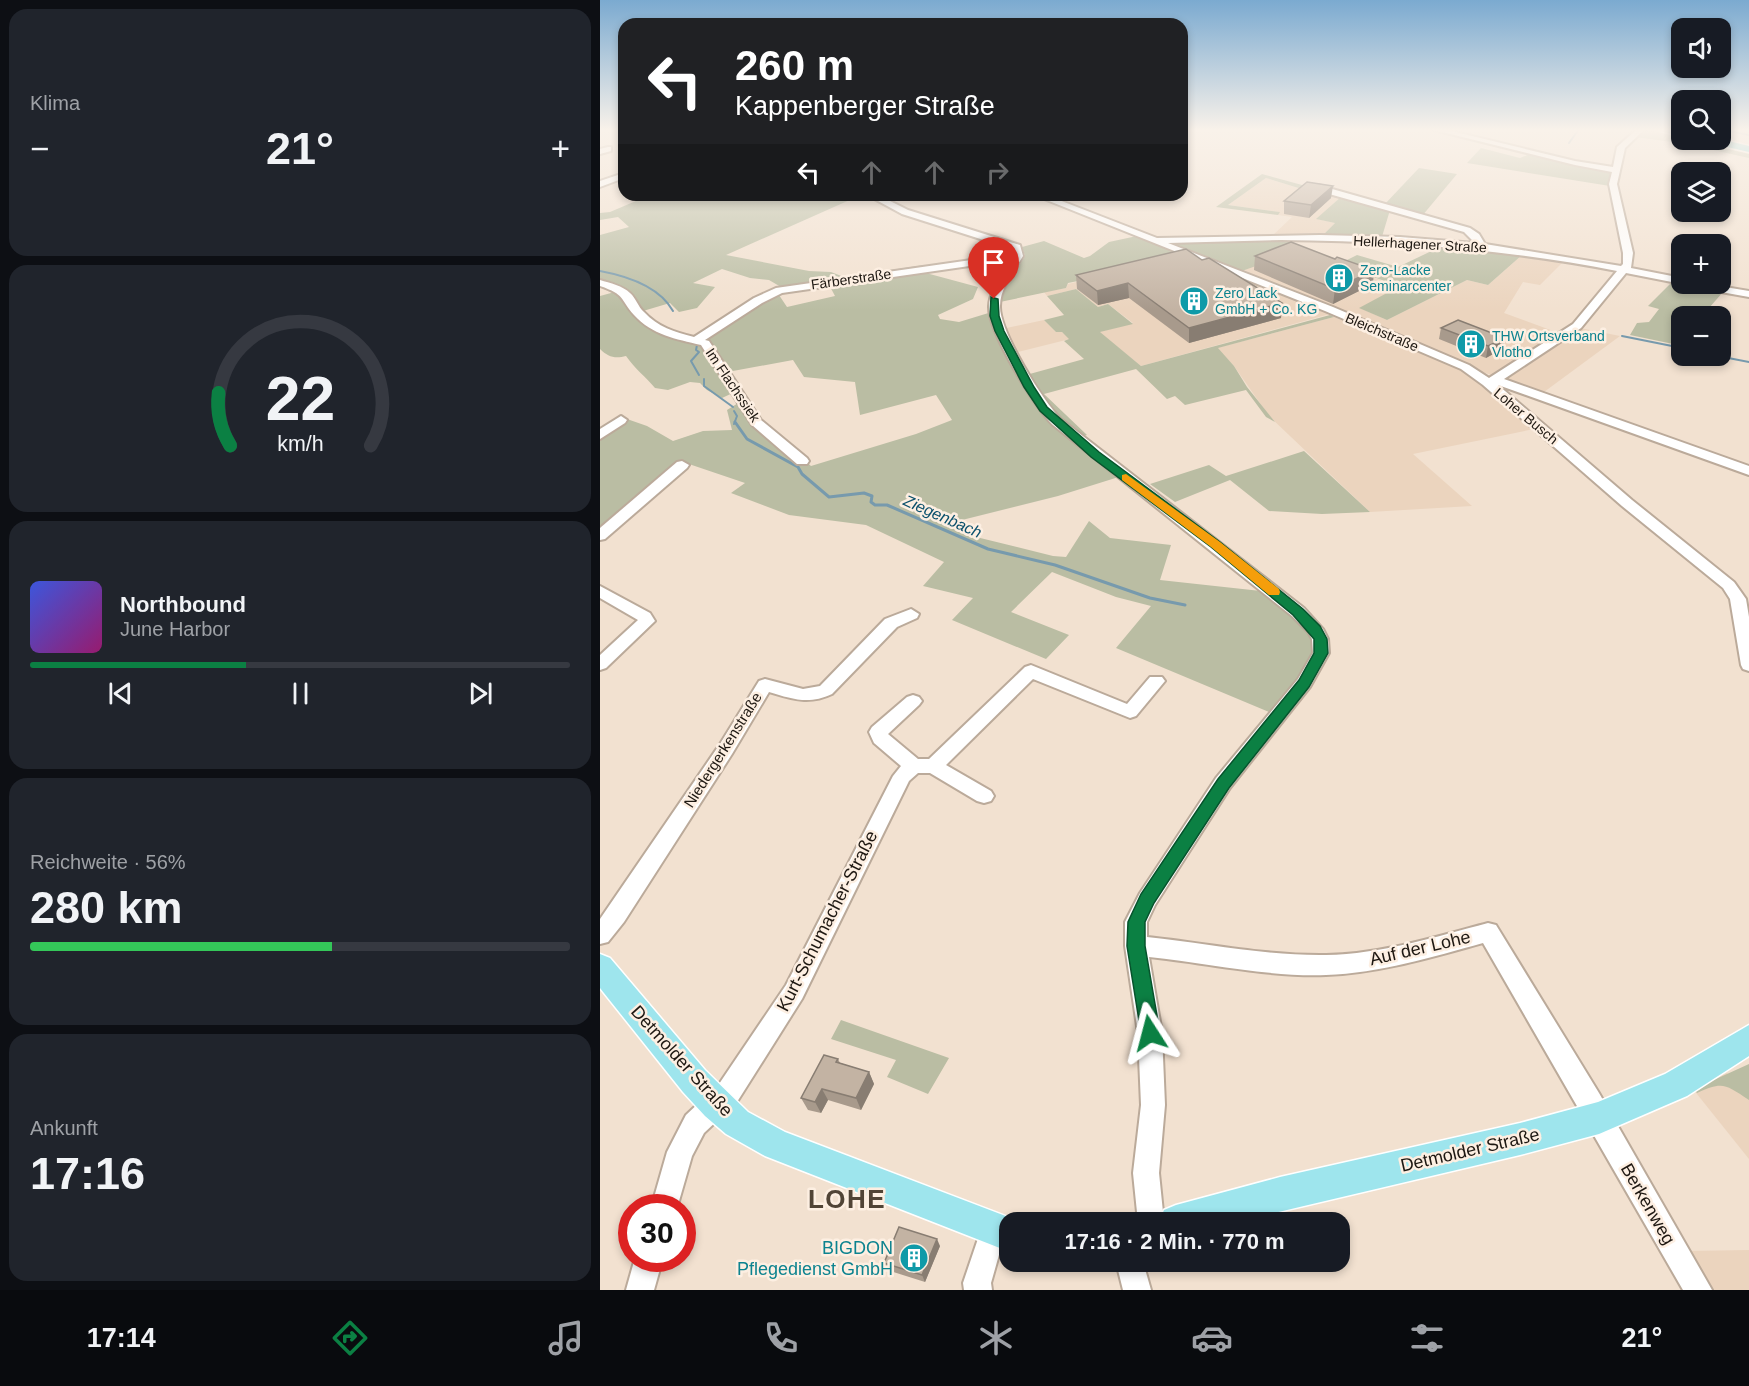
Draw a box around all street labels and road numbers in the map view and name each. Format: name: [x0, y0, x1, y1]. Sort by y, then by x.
street label: Hellerhagener Straße: [1353, 233, 1487, 256]
street label: Färberstraße: [810, 265, 892, 293]
street label: Bleichstraße: [1343, 309, 1421, 355]
street label: Im Flachssiek: [702, 345, 764, 426]
street label: Loher Busch: [1491, 385, 1561, 447]
street label: Niedergerkenstraße: [680, 689, 765, 810]
street label: Kurt-Schumacher-Straße: [773, 827, 881, 1015]
street label: Auf der Lohe: [1368, 927, 1472, 969]
street label: Detmolder Straße: [627, 1002, 737, 1120]
street label: Detmolder Straße: [1399, 1124, 1541, 1176]
street label: Berkenweg: [1617, 1160, 1679, 1248]

